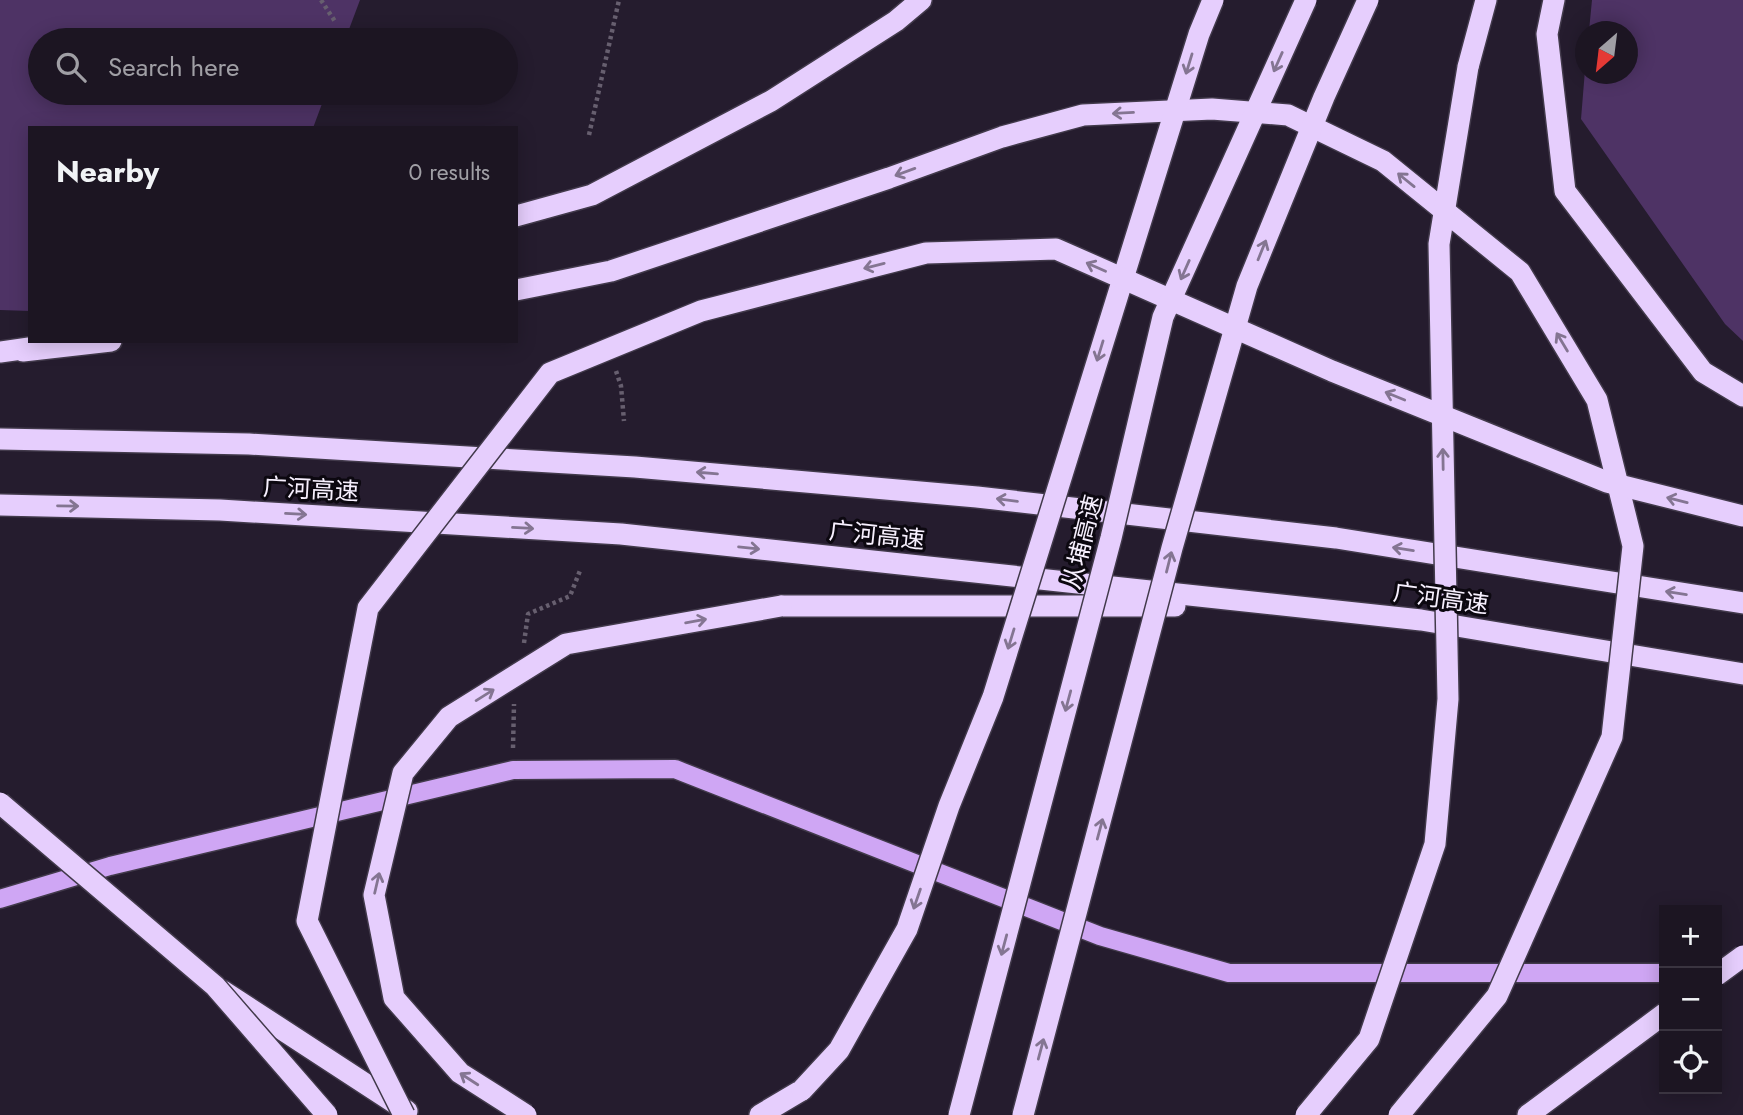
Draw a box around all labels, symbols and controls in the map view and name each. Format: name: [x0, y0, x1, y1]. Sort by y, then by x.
north arrow: [1575, 21, 1638, 84]
search box: [28, 28, 518, 105]
icon: search: [52, 48, 90, 86]
text: Search here: [108, 48, 240, 86]
one-way arrow: [1271, 51, 1284, 72]
one-way arrow: [1182, 53, 1195, 75]
one-way arrow: [1112, 107, 1135, 120]
text: Nearby: [56, 150, 159, 193]
text: 0 results: [408, 155, 490, 189]
one-way arrow: [894, 167, 916, 179]
one-way arrow: [1398, 172, 1416, 187]
one-way arrow: [1256, 239, 1269, 261]
one-way arrow: [1178, 258, 1191, 280]
one-way arrow: [863, 260, 886, 273]
one-way arrow: [1086, 260, 1107, 273]
one-way arrow: [1554, 332, 1568, 352]
one-way arrow: [1093, 340, 1105, 362]
one-way arrow: [1384, 389, 1406, 402]
one-way arrow: [1436, 448, 1450, 471]
one-way arrow: [696, 467, 719, 480]
street label: 广河高速: [262, 469, 360, 509]
street label: 从埔高速: [1053, 491, 1111, 593]
one-way arrow: [1666, 493, 1689, 506]
one-way arrow: [996, 494, 1018, 507]
one-way arrow: [56, 499, 79, 513]
one-way arrow: [284, 508, 306, 521]
street label: 广河高速: [827, 513, 927, 557]
one-way arrow: [511, 522, 533, 535]
one-way arrow: [737, 541, 760, 554]
one-way arrow: [1392, 542, 1414, 555]
one-way arrow: [1163, 551, 1176, 573]
street label: 广河高速: [1391, 574, 1491, 622]
one-way arrow: [1665, 586, 1688, 599]
one-way arrow: [684, 614, 707, 627]
one-way arrow: [1004, 627, 1016, 649]
one-way arrow: [475, 687, 494, 702]
one-way arrow: [1061, 689, 1074, 712]
one-way arrow: [1094, 818, 1107, 841]
one-way arrow: [371, 872, 385, 895]
one-way arrow: [910, 887, 922, 909]
map controls: [1659, 905, 1722, 1094]
button: +: [1659, 905, 1722, 968]
one-way arrow: [997, 933, 1010, 956]
button: −: [1659, 968, 1722, 1031]
button: locate: [1659, 1031, 1722, 1094]
one-way arrow: [1035, 1038, 1048, 1061]
one-way arrow: [459, 1071, 479, 1085]

